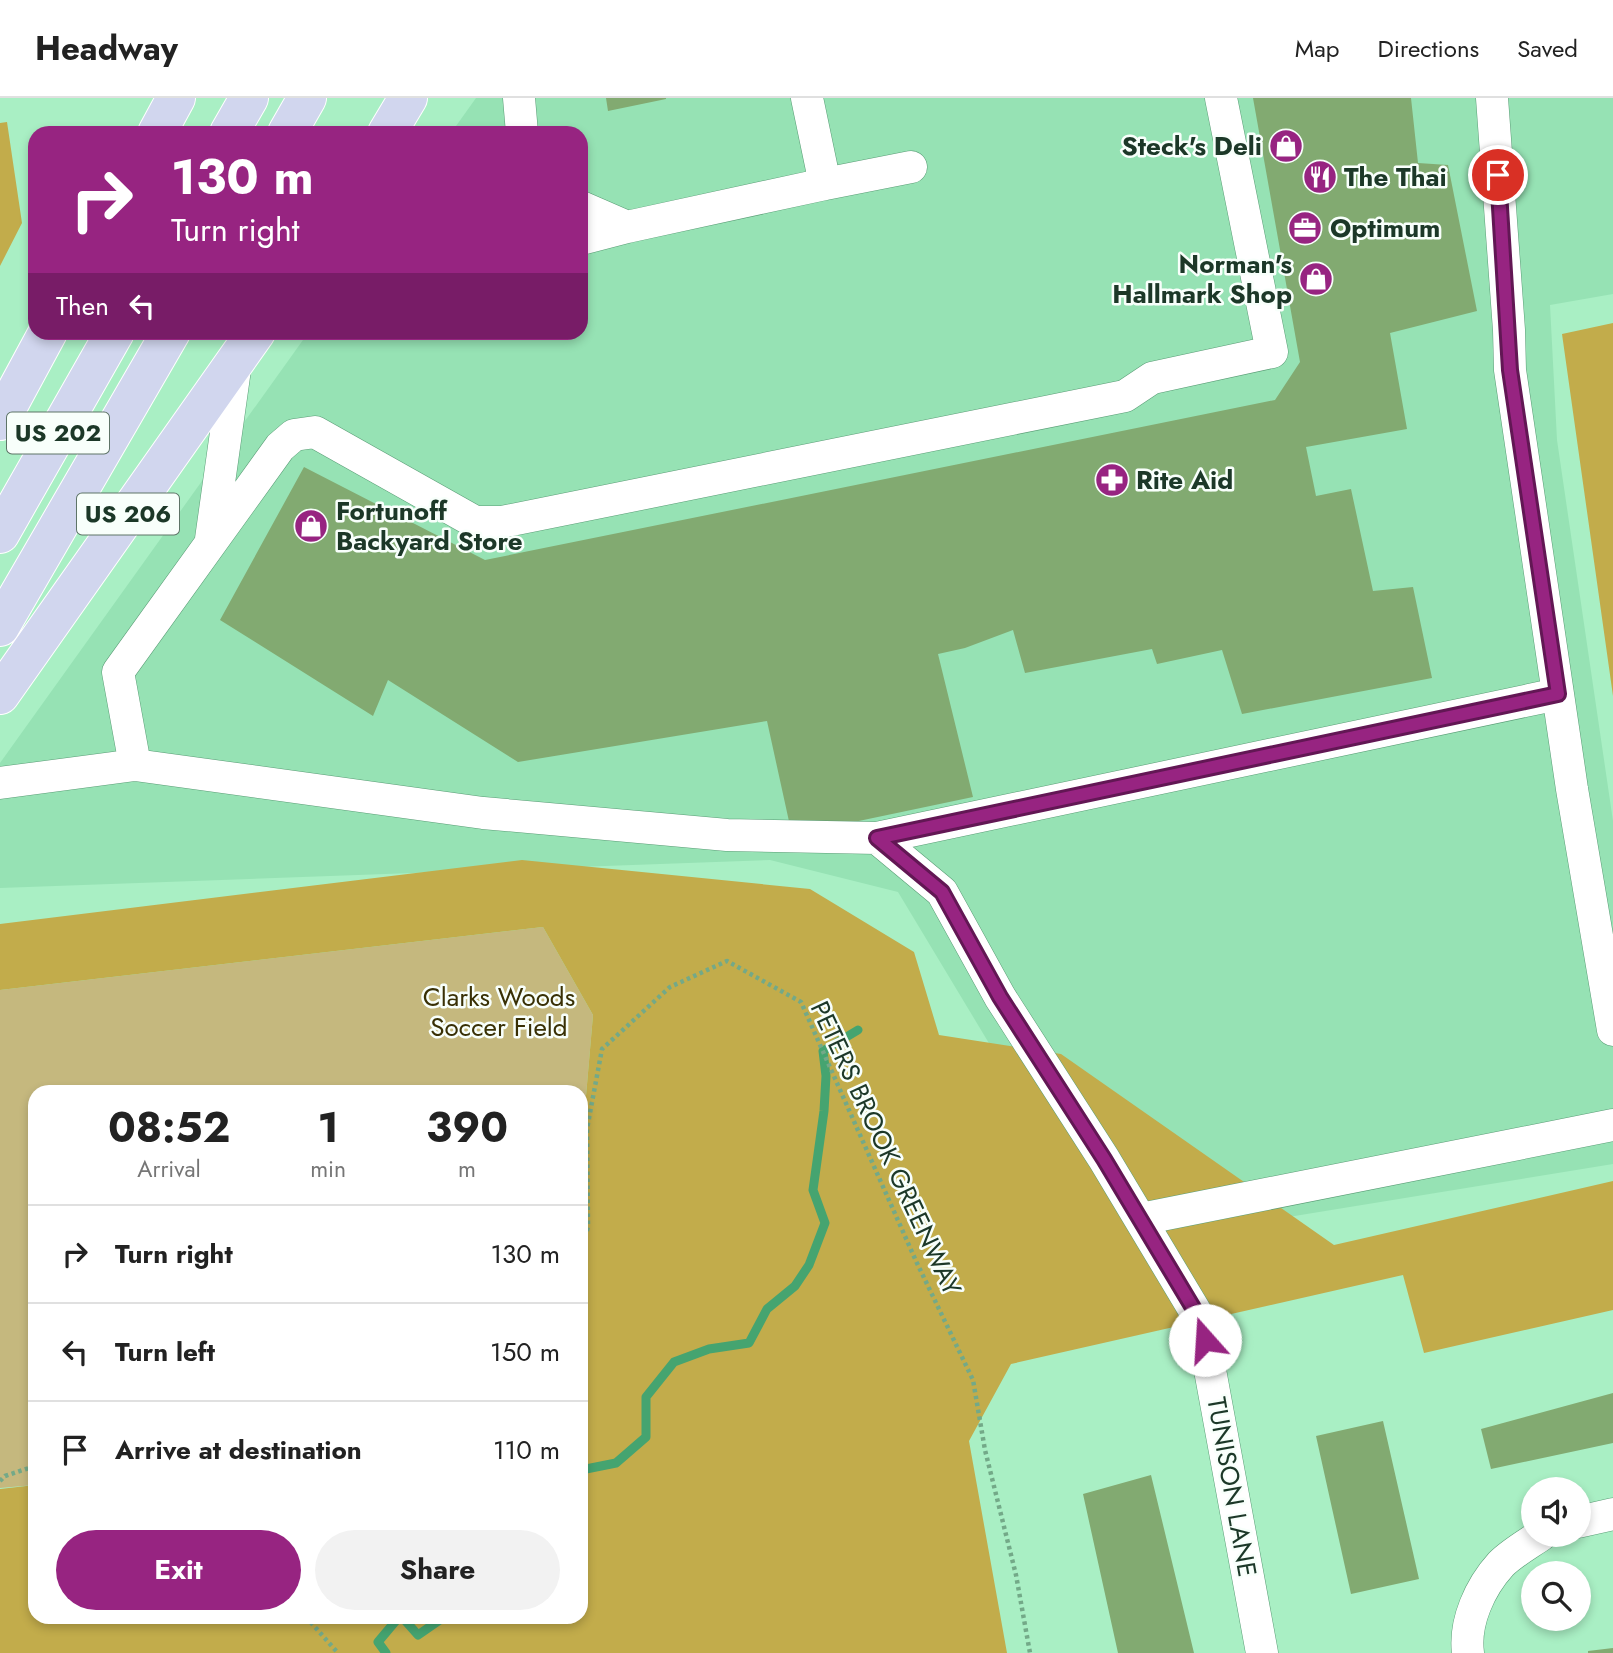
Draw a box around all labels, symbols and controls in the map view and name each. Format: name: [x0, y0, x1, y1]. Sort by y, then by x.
text: Headway: [35, 25, 178, 72]
text: Map: [1295, 31, 1340, 66]
text: Directions: [1378, 31, 1479, 66]
text: Saved: [1517, 31, 1578, 66]
place label: Steck's Deli: [1122, 127, 1262, 165]
shop icon: Steck's Deli: [1267, 127, 1305, 165]
text: 130 m: [171, 142, 314, 212]
pin: [1468, 145, 1528, 205]
icon: right: [56, 154, 147, 245]
icon: arrive: [1479, 156, 1517, 194]
restaurant icon: The Thai: [1301, 158, 1339, 196]
place label: The Thai: [1344, 158, 1447, 196]
text: Turn right: [171, 207, 300, 253]
office icon: Optimum: [1286, 209, 1324, 247]
place label: Optimum: [1330, 209, 1440, 247]
place label: Norman's Hallmark Shop: [1112, 245, 1292, 313]
shop icon: Norman's Hallmark Shop: [1297, 260, 1335, 298]
text: Then: [56, 287, 109, 325]
icon: left: [123, 287, 161, 325]
road number: US 202: [7, 412, 109, 454]
pharmacy icon: Rite Aid: [1093, 461, 1131, 499]
place label: Rite Aid: [1136, 461, 1233, 499]
place label: Fortunoff Backyard Store: [336, 492, 523, 560]
road number: US 206: [77, 494, 179, 534]
shop icon: Fortunoff Backyard Store: [292, 507, 330, 545]
park label: Clarks Woods Soccer Field: [423, 978, 575, 1046]
street label: PETERS BROOK GREENWAY: [801, 995, 971, 1302]
text: 08:52: [108, 1097, 230, 1158]
text: 1: [317, 1097, 339, 1158]
text: 390: [426, 1097, 508, 1158]
text: Arrival: [137, 1152, 201, 1186]
text: min: [310, 1152, 346, 1186]
text: m: [458, 1152, 476, 1186]
icon: right: [56, 1235, 94, 1273]
text: Turn right: [115, 1235, 233, 1273]
text: 130 m: [490, 1235, 560, 1273]
position arrow: [1168, 1303, 1242, 1377]
icon: left: [56, 1333, 94, 1371]
text: Turn left: [115, 1333, 215, 1371]
text: 150 m: [490, 1333, 560, 1371]
street label: TUNISON LANE: [1198, 1394, 1266, 1580]
icon: arrive: [56, 1431, 94, 1469]
text: Arrive at destination: [115, 1431, 362, 1469]
text: 110 m: [493, 1431, 560, 1469]
map controls: [1521, 1477, 1591, 1631]
button: sound: [1521, 1477, 1591, 1547]
button: Exit: [56, 1530, 301, 1610]
button: Share: [315, 1530, 560, 1610]
button: search: [1521, 1561, 1591, 1631]

